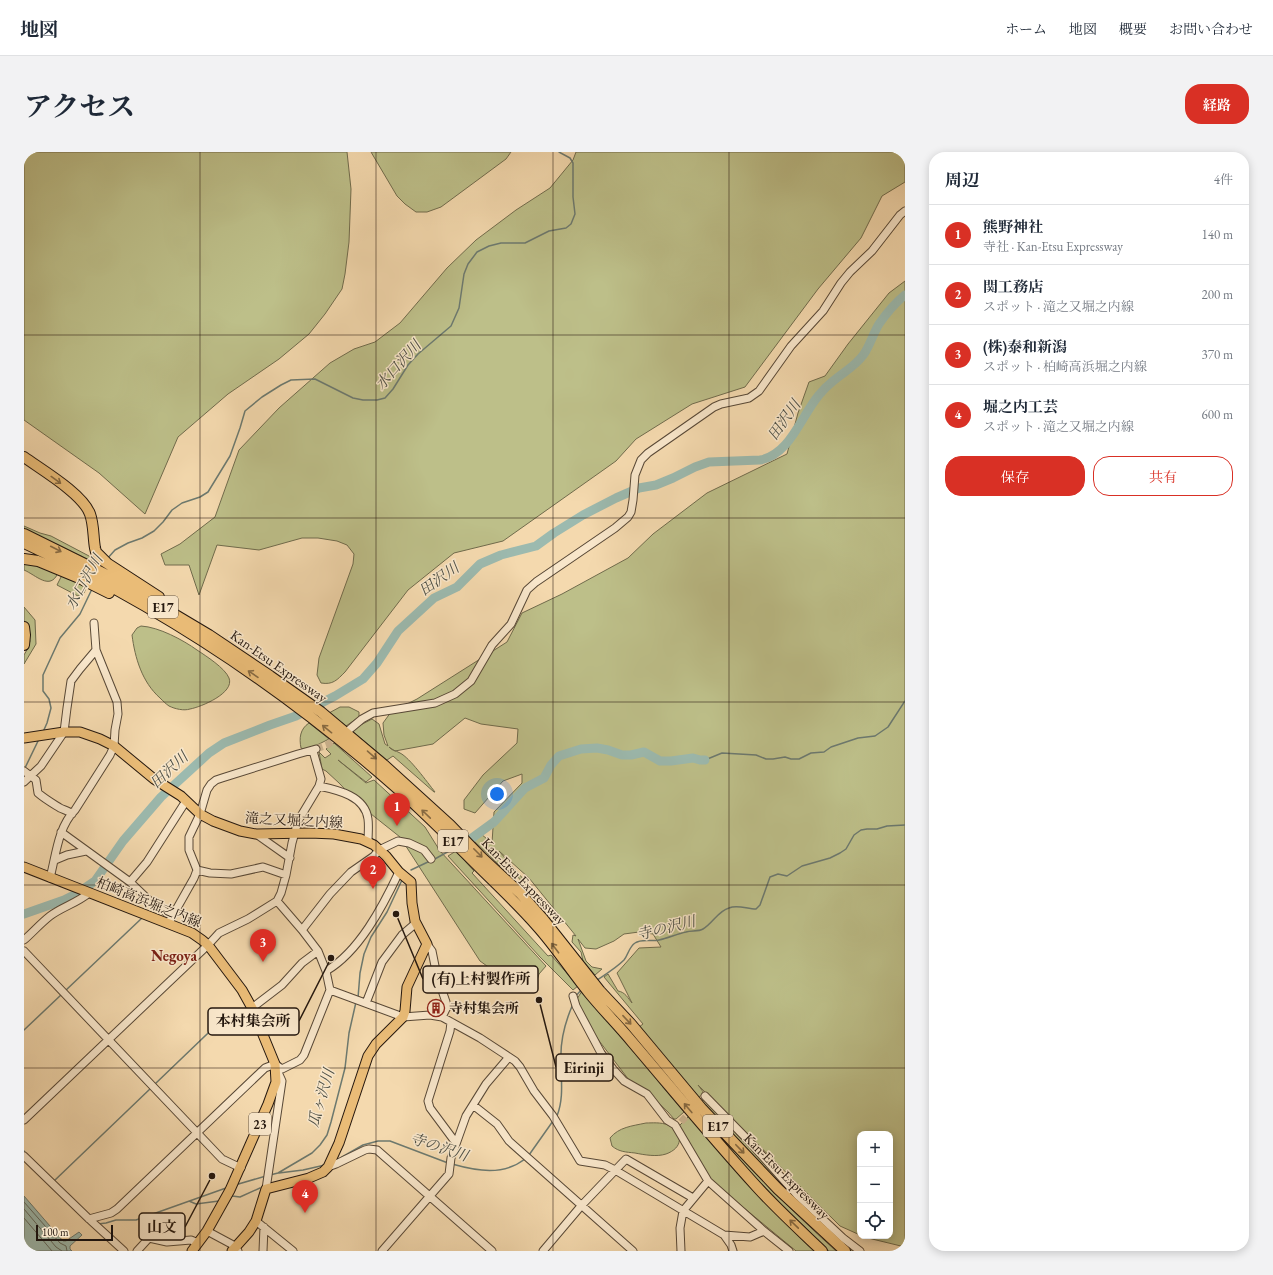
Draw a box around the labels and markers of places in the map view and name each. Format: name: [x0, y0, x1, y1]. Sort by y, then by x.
pin: 1: [384, 793, 410, 826]
pin: 2: [360, 856, 386, 889]
pin: 3: [250, 929, 276, 962]
callout: (有)上村製作所: [423, 966, 538, 993]
building icon: 寺村集会所: [426, 998, 446, 1018]
place label: 寺村集会所: [449, 999, 519, 1017]
callout: 本村集会所: [208, 1008, 299, 1035]
callout: Eirinji: [556, 1054, 613, 1081]
pin: 4: [292, 1180, 318, 1213]
callout: 山文: [139, 1213, 185, 1240]

